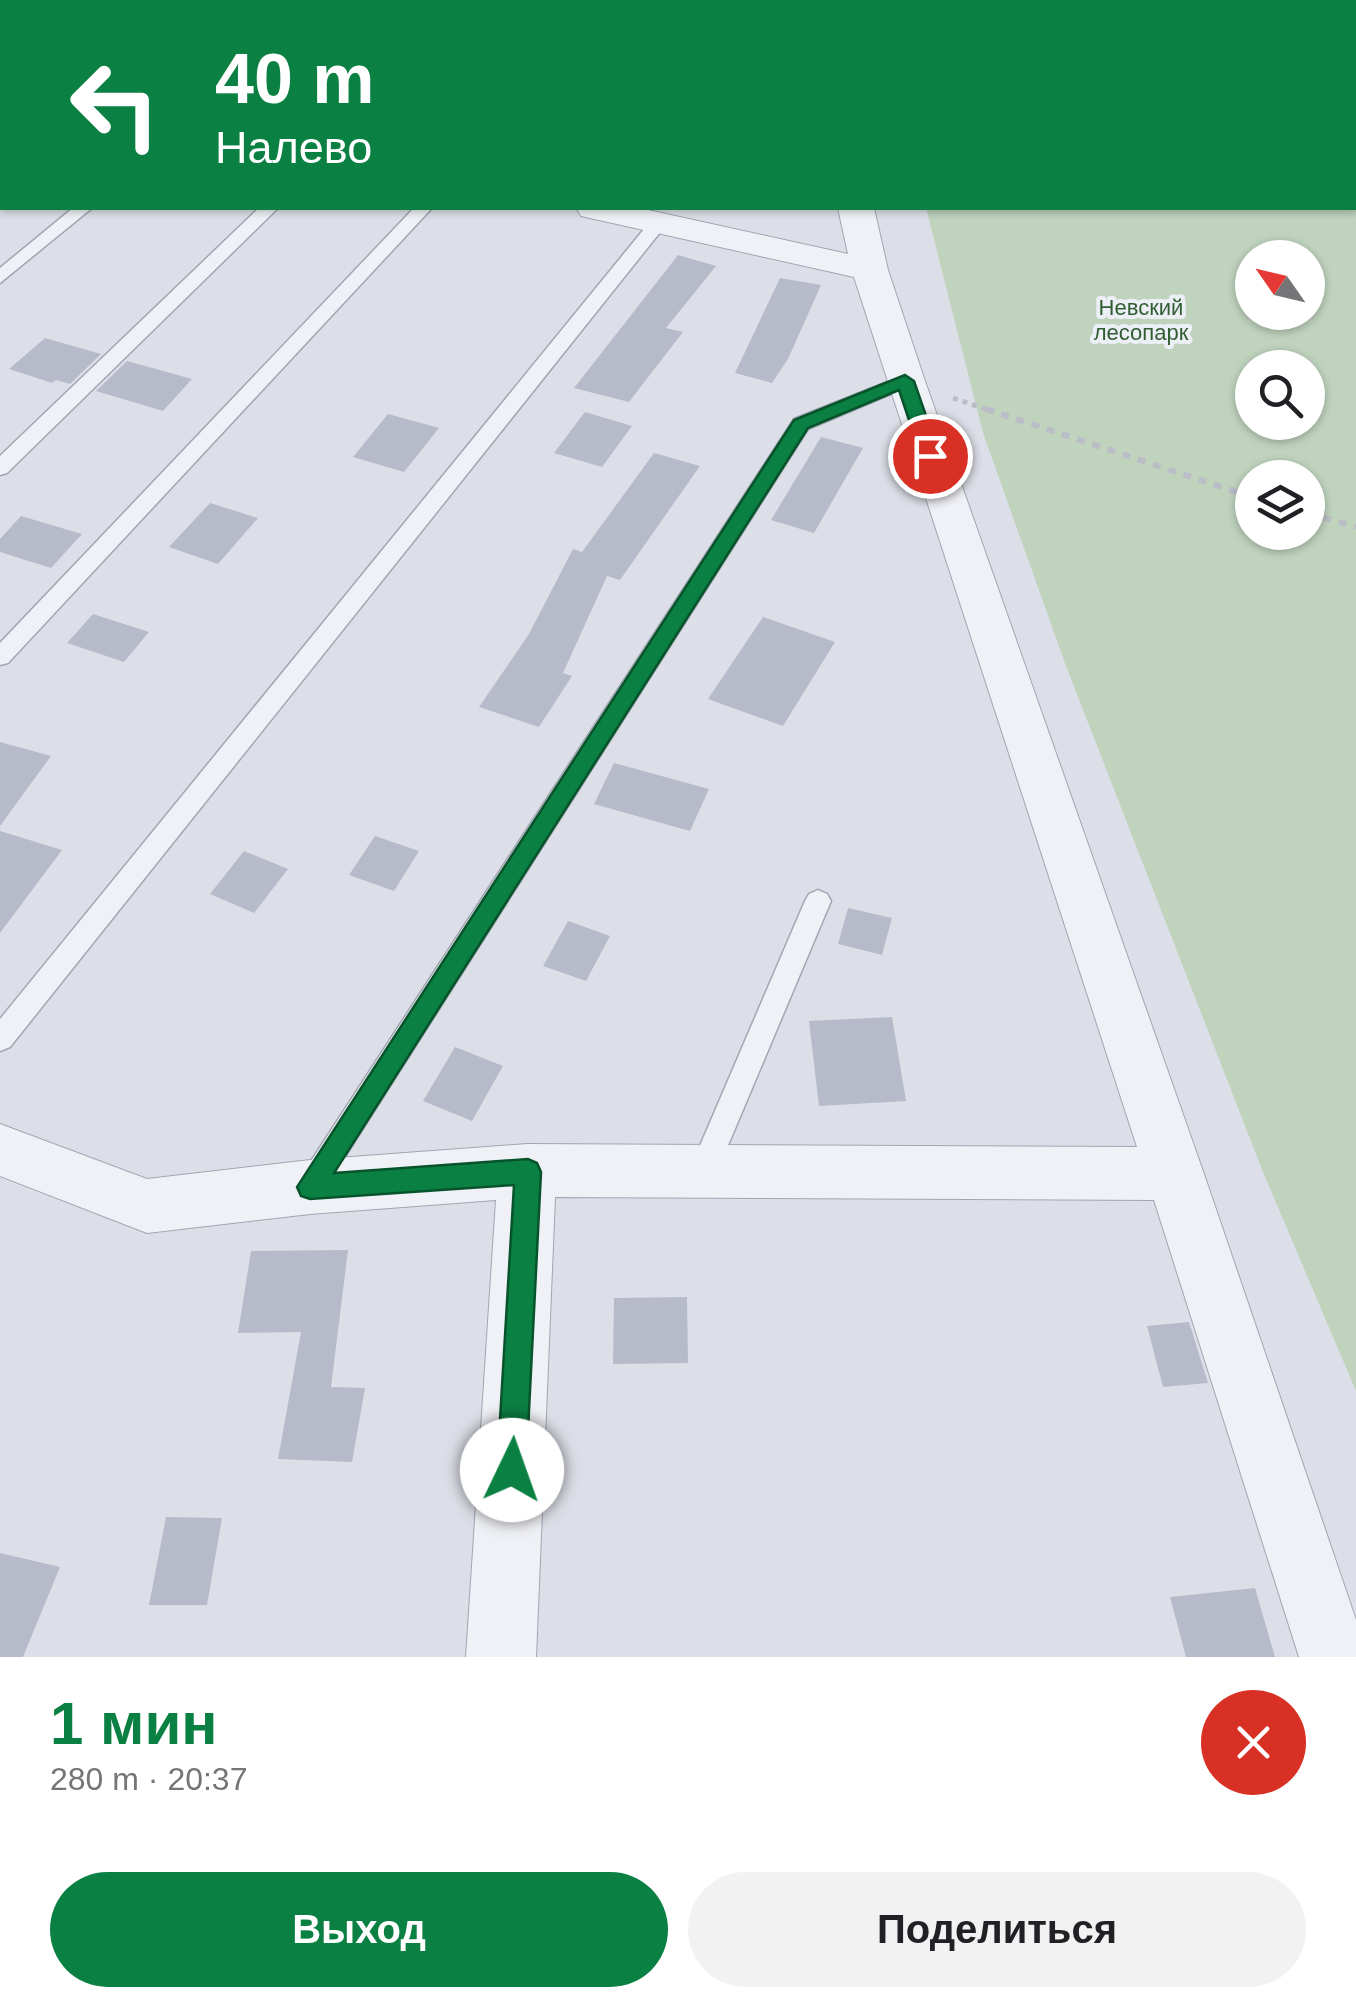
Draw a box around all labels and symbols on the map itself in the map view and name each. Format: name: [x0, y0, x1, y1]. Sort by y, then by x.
north arrow: [1235, 240, 1325, 330]
park label: Невский лесопарк: [1094, 295, 1189, 345]
pin: [888, 414, 973, 499]
position arrow: [460, 1418, 564, 1522]

